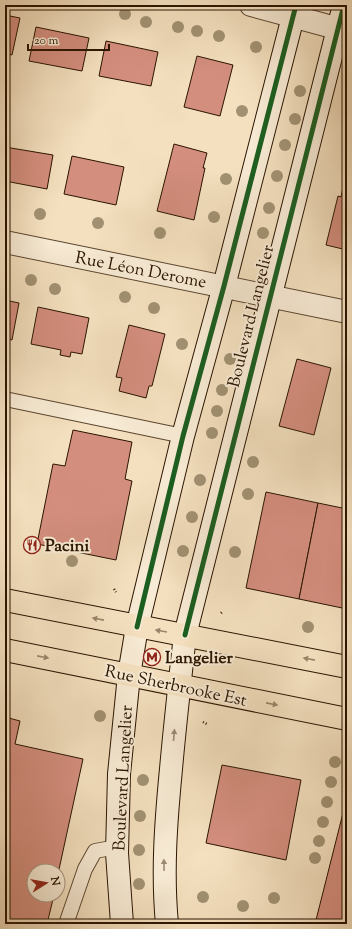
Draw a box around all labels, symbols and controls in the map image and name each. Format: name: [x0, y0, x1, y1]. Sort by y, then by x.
scale bar: [28, 26, 109, 52]
text: 20 m: [34, 32, 59, 50]
street label: Boulevard Langelier: [223, 242, 281, 390]
street label: Rue Léon Derome: [73, 246, 208, 295]
restaurant icon: Pacini: [22, 535, 42, 555]
place label: Pacini: [45, 535, 90, 559]
one-way arrow: [92, 615, 105, 621]
one-way arrow: [155, 628, 167, 634]
metro station icon: Langelier: [142, 647, 162, 667]
place label: Langelier: [165, 647, 233, 671]
one-way arrow: [37, 655, 49, 661]
one-way arrow: [303, 656, 315, 662]
street label: Rue Sherbrooke Est: [102, 660, 249, 714]
one-way arrow: [266, 702, 278, 708]
street label: Boulevard Langelier: [108, 704, 140, 852]
one-way arrow: [170, 729, 177, 741]
one-way arrow: [161, 858, 167, 871]
north arrow: [26, 863, 66, 903]
text: N: [46, 874, 64, 887]

